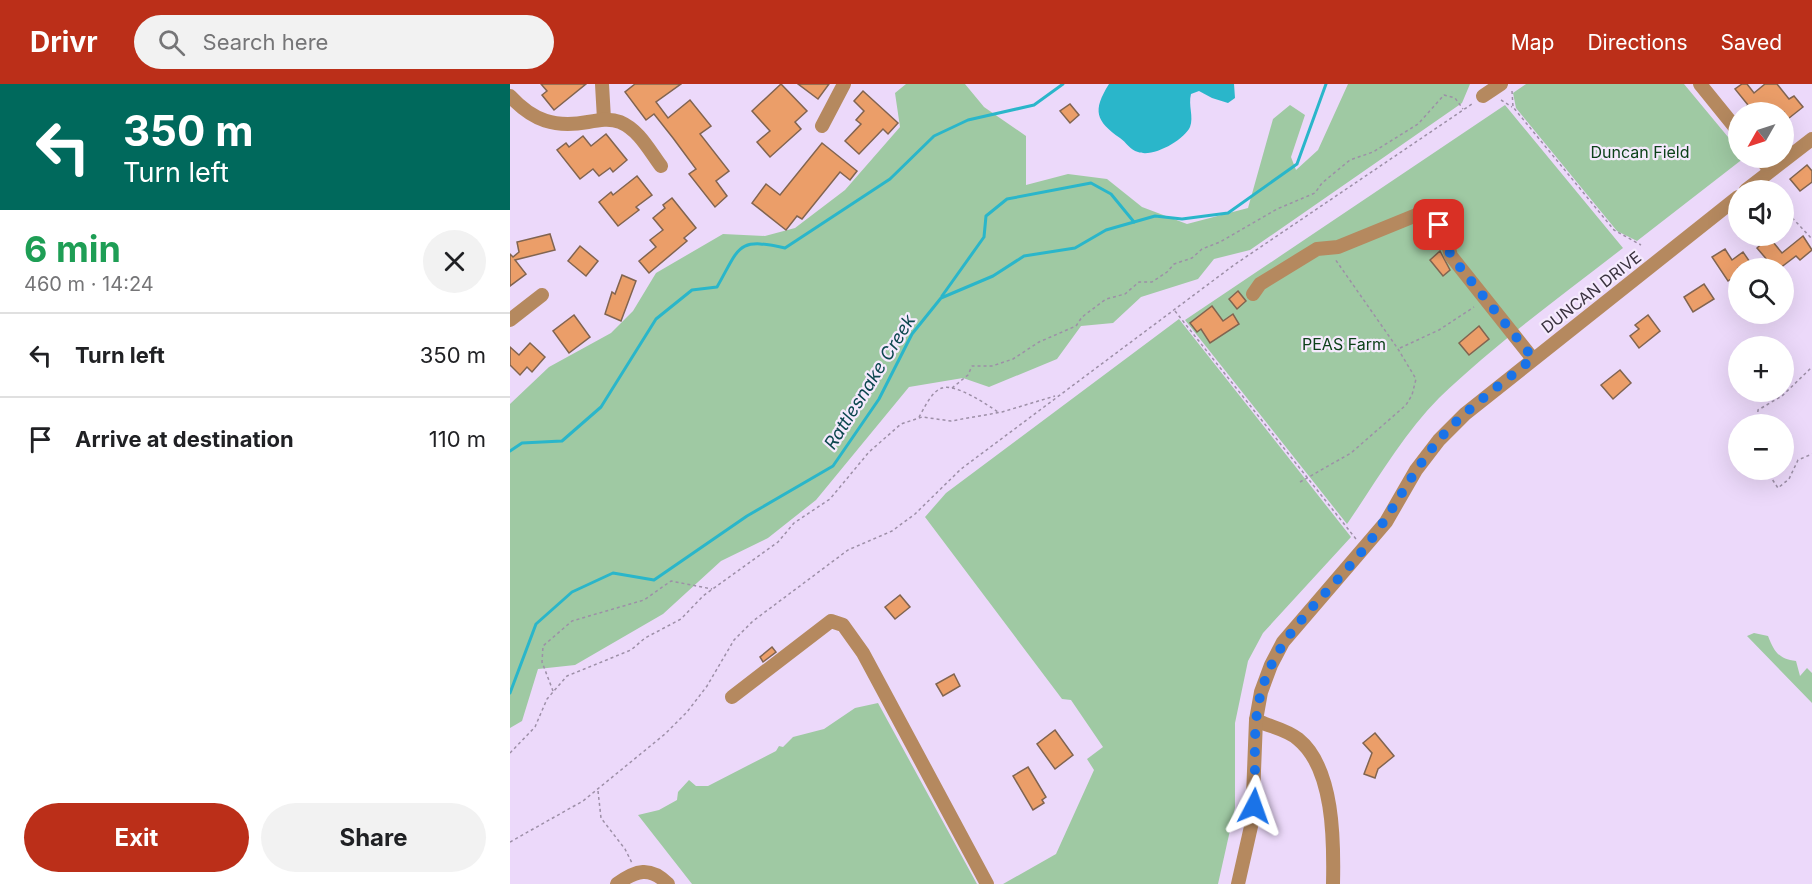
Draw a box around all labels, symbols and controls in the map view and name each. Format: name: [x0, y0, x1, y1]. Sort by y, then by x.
search box: [134, 15, 554, 69]
text: Drivr: [30, 25, 98, 59]
icon: search: [155, 26, 188, 59]
text: Search here: [203, 29, 328, 55]
text: Map: [1511, 30, 1554, 55]
text: Directions: [1587, 30, 1688, 55]
text: Saved: [1721, 30, 1782, 55]
north arrow: [1728, 102, 1794, 168]
map controls: [1728, 102, 1794, 480]
text: 350 m: [123, 105, 254, 156]
icon: left: [24, 108, 102, 186]
park label: Duncan Field: [1590, 142, 1690, 162]
text: Turn left: [123, 156, 229, 189]
button: sound: [1728, 180, 1794, 246]
pin: [1413, 199, 1464, 250]
icon: arrive: [1422, 208, 1455, 241]
text: 6 min: [24, 227, 121, 271]
button: close: [423, 230, 486, 293]
street label: DUNCAN DRIVE: [1537, 247, 1645, 337]
button: search: [1728, 258, 1794, 324]
text: 460 m · 14:24: [24, 272, 154, 296]
water label: Rattlesnake Creek: [820, 310, 920, 453]
park label: PEAS Farm: [1302, 334, 1386, 354]
button: +: [1728, 336, 1794, 402]
icon: left: [24, 339, 57, 372]
text: Turn left: [75, 342, 165, 368]
text: 350 m: [420, 342, 486, 368]
button: −: [1728, 414, 1794, 480]
icon: arrive: [24, 423, 57, 456]
text: Arrive at destination: [75, 426, 294, 452]
text: 110 m: [429, 426, 486, 452]
position arrow: [1222, 774, 1286, 838]
button: Exit: [24, 803, 249, 872]
button: Share: [261, 803, 486, 872]

